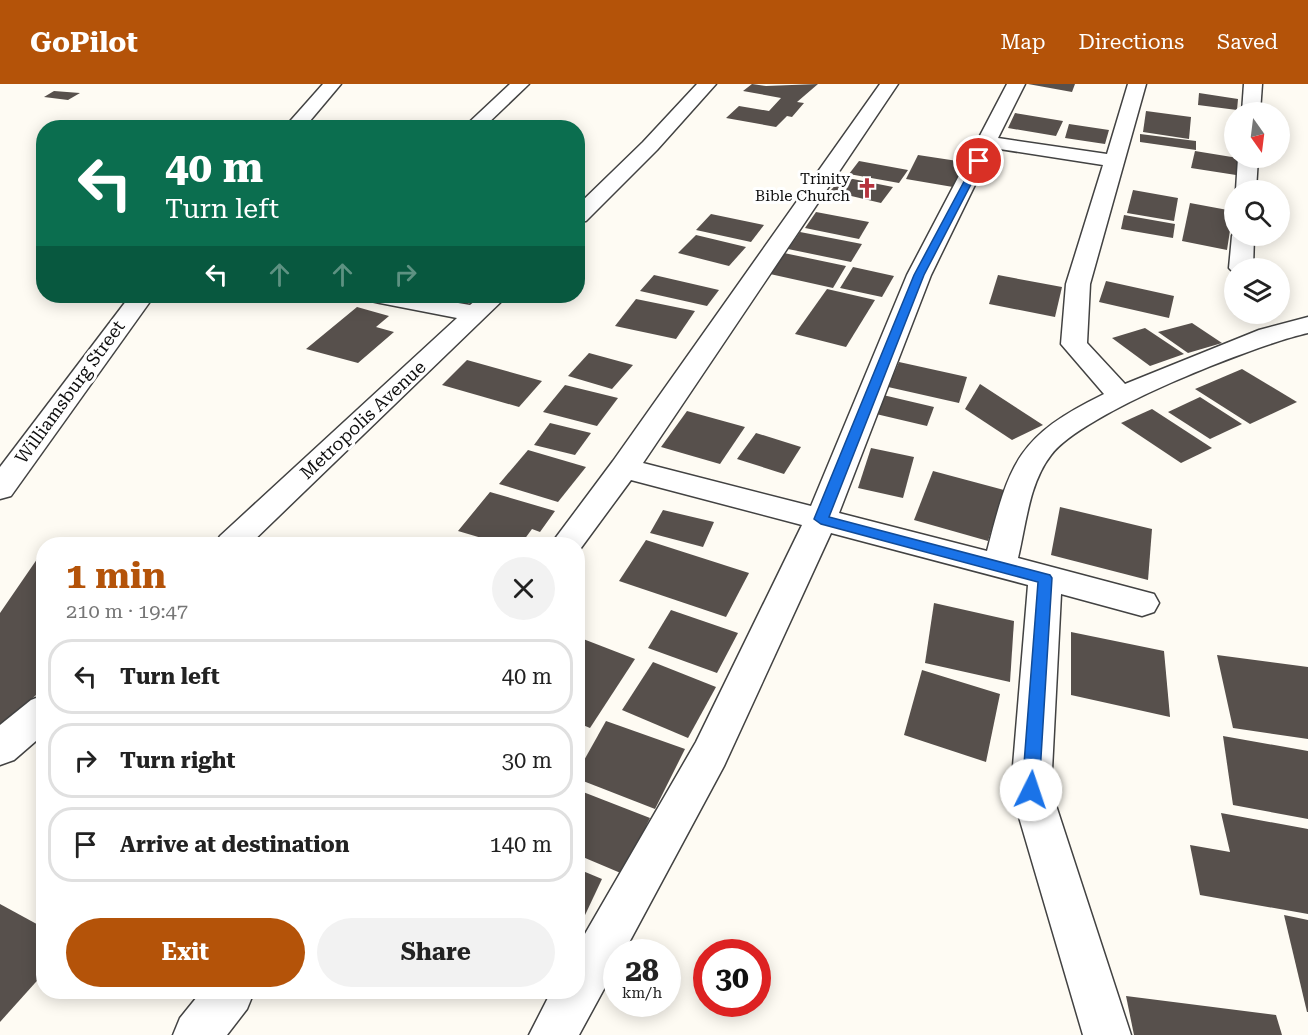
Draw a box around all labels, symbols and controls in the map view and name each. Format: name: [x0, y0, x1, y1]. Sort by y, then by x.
text: GoPilot: [30, 26, 138, 59]
text: Map: [1001, 30, 1045, 54]
text: Directions: [1078, 30, 1184, 54]
text: Saved: [1217, 30, 1278, 54]
north arrow: [1224, 102, 1290, 168]
map controls: [1224, 102, 1290, 324]
pin: [953, 135, 1004, 186]
text: 40 m: [165, 143, 263, 192]
icon: left: [66, 144, 144, 222]
icon: arrive: [962, 144, 995, 177]
place label: Trinity Bible Church: [755, 170, 850, 205]
church icon: Trinity Bible Church: [855, 176, 879, 200]
button: search: [1224, 180, 1290, 246]
text: Turn left: [165, 193, 279, 225]
icon: left: [200, 258, 233, 291]
icon: ahead: [263, 258, 296, 291]
icon: ahead: [326, 258, 359, 291]
icon: right: [389, 258, 422, 291]
button: layers: [1224, 258, 1290, 324]
street label: Williamsburg Street: [11, 316, 129, 467]
street label: Metropolis Avenue: [296, 356, 430, 483]
text: 1 min: [66, 555, 166, 597]
button: close: [492, 557, 555, 620]
text: 210 m · 19:47: [66, 599, 188, 623]
icon: left: [69, 660, 102, 693]
text: Turn left: [120, 664, 220, 689]
text: 40 m: [502, 664, 552, 689]
icon: right: [69, 744, 102, 777]
text: Turn right: [120, 748, 235, 773]
text: 30 m: [502, 748, 552, 773]
position arrow: [999, 758, 1063, 822]
icon: arrive: [69, 828, 102, 861]
text: Arrive at destination: [120, 832, 349, 857]
text: 140 m: [489, 832, 552, 857]
button: Exit: [66, 918, 305, 987]
button: Share: [317, 918, 555, 987]
speed limit sign: 30: [693, 939, 771, 1017]
text: 28: [625, 953, 659, 988]
text: km/h: [622, 984, 662, 1002]

